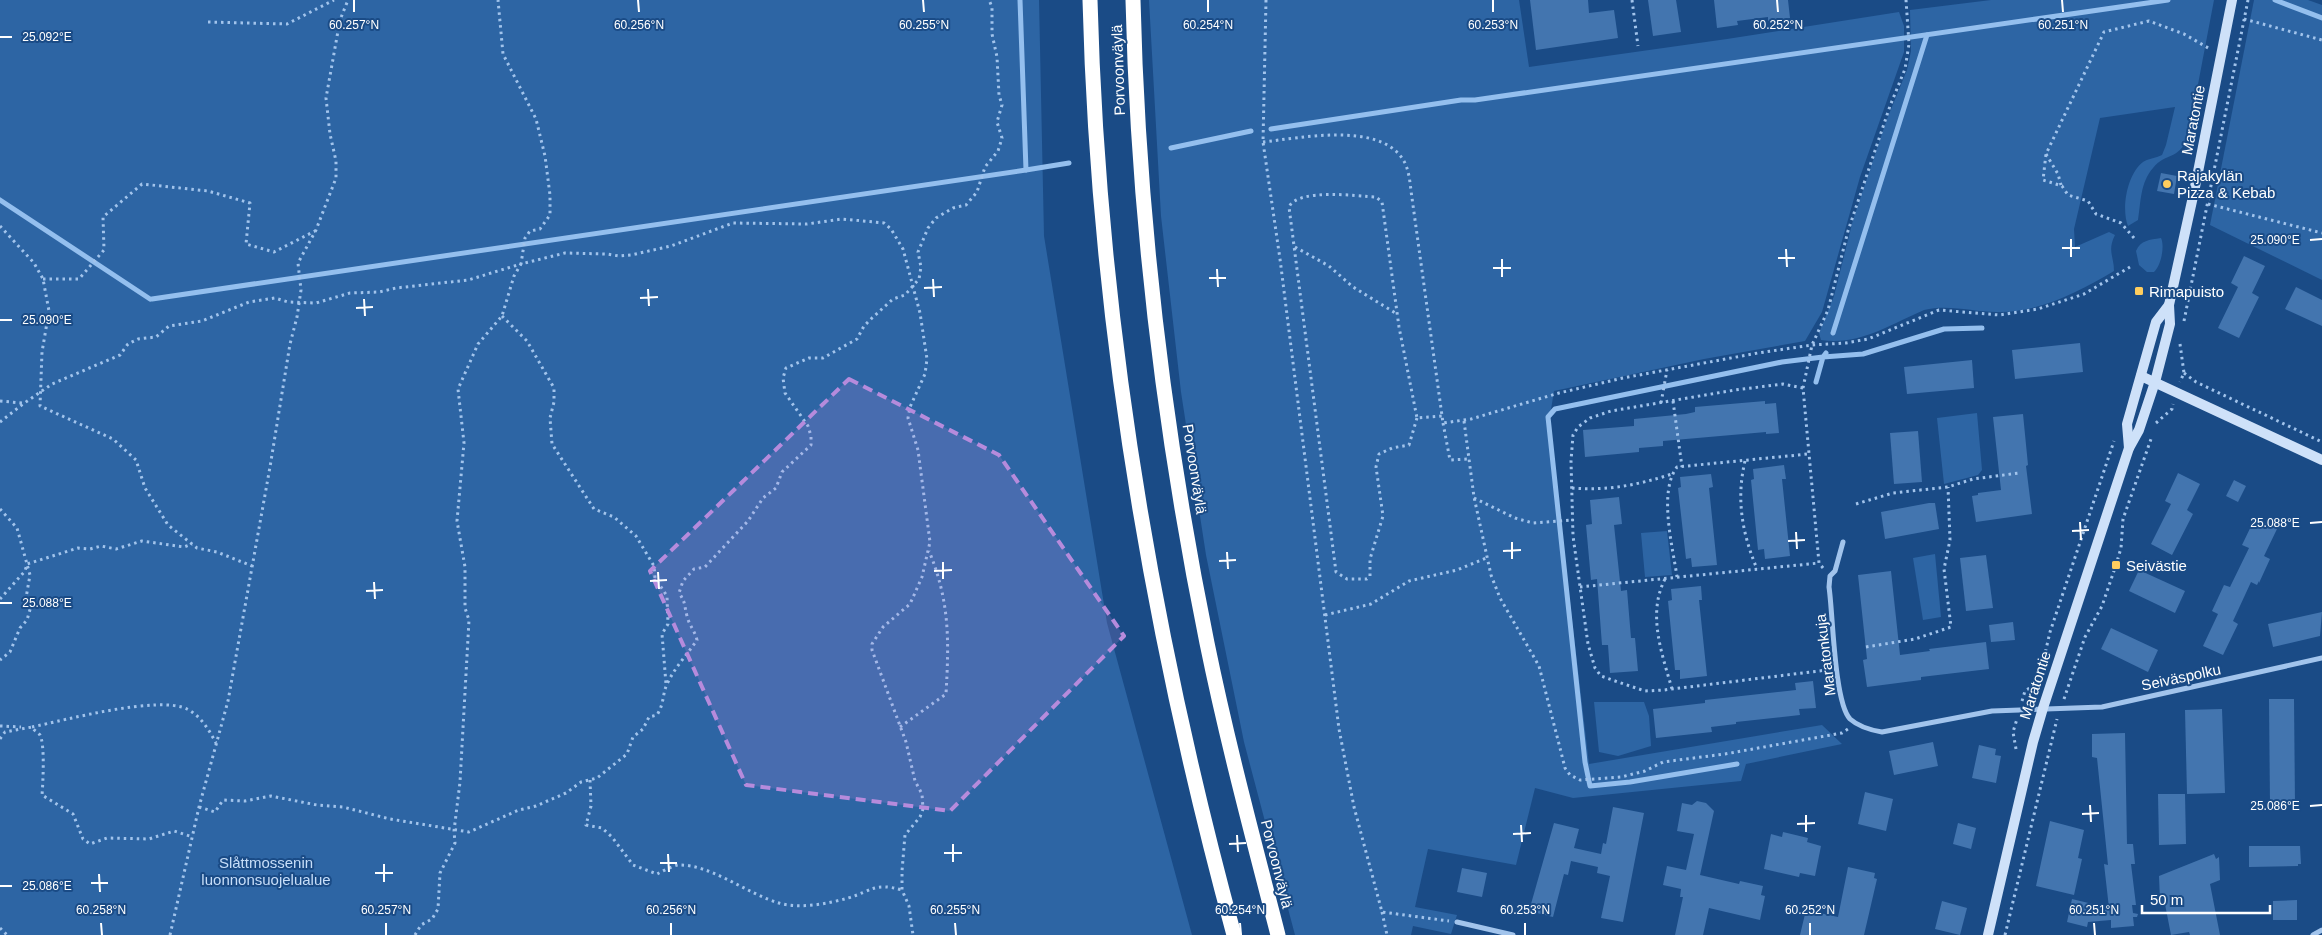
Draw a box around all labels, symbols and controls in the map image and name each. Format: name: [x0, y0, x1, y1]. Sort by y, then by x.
text: 60.257°N: [329, 18, 379, 32]
text: 60.256°N: [614, 18, 664, 32]
text: 60.255°N: [899, 18, 949, 32]
text: 60.254°N: [1183, 18, 1233, 32]
text: 60.253°N: [1468, 18, 1518, 32]
text: 60.252°N: [1753, 18, 1803, 32]
text: 60.251°N: [2038, 18, 2088, 32]
street label: Porvoonväylä: [1108, 24, 1128, 116]
text: 25.092°E: [22, 30, 72, 44]
street label: Maratontie: [2178, 84, 2208, 156]
place label: Rajakylän Pizza & Kebab: [2177, 167, 2275, 201]
marker: Rajakylän Pizza & Kebab: [2161, 178, 2173, 190]
text: 25.090°E: [2250, 233, 2300, 247]
place label: Rimapuisto: [2149, 283, 2224, 300]
marker: Rimapuisto: [2133, 285, 2145, 297]
text: 25.090°E: [22, 313, 72, 327]
street label: Porvoonväylä: [1179, 423, 1211, 516]
text: 25.088°E: [2250, 516, 2300, 530]
place label: Seivästie: [2126, 557, 2187, 574]
marker: Seivästie: [2110, 559, 2122, 571]
text: 25.088°E: [22, 596, 72, 610]
street label: Maratonkuja: [1811, 612, 1838, 697]
street label: Maratontie: [2016, 649, 2054, 721]
street label: Seiväspolku: [2140, 660, 2222, 694]
text: 25.086°E: [2250, 799, 2300, 813]
street label: Porvoonväylä: [1258, 818, 1296, 911]
park label: Slåttmossenin luonnonsuojelualue: [201, 854, 331, 888]
text: 25.086°E: [22, 879, 72, 893]
scale bar: [2142, 882, 2270, 914]
text: 50 m: [2150, 891, 2183, 908]
text: 60.258°N: [76, 903, 126, 917]
text: 60.257°N: [361, 903, 411, 917]
text: 60.256°N: [646, 903, 696, 917]
text: 60.255°N: [930, 903, 980, 917]
text: 60.254°N: [1215, 903, 1265, 917]
text: 60.253°N: [1500, 903, 1550, 917]
text: 60.252°N: [1785, 903, 1835, 917]
text: 60.251°N: [2069, 903, 2119, 917]

